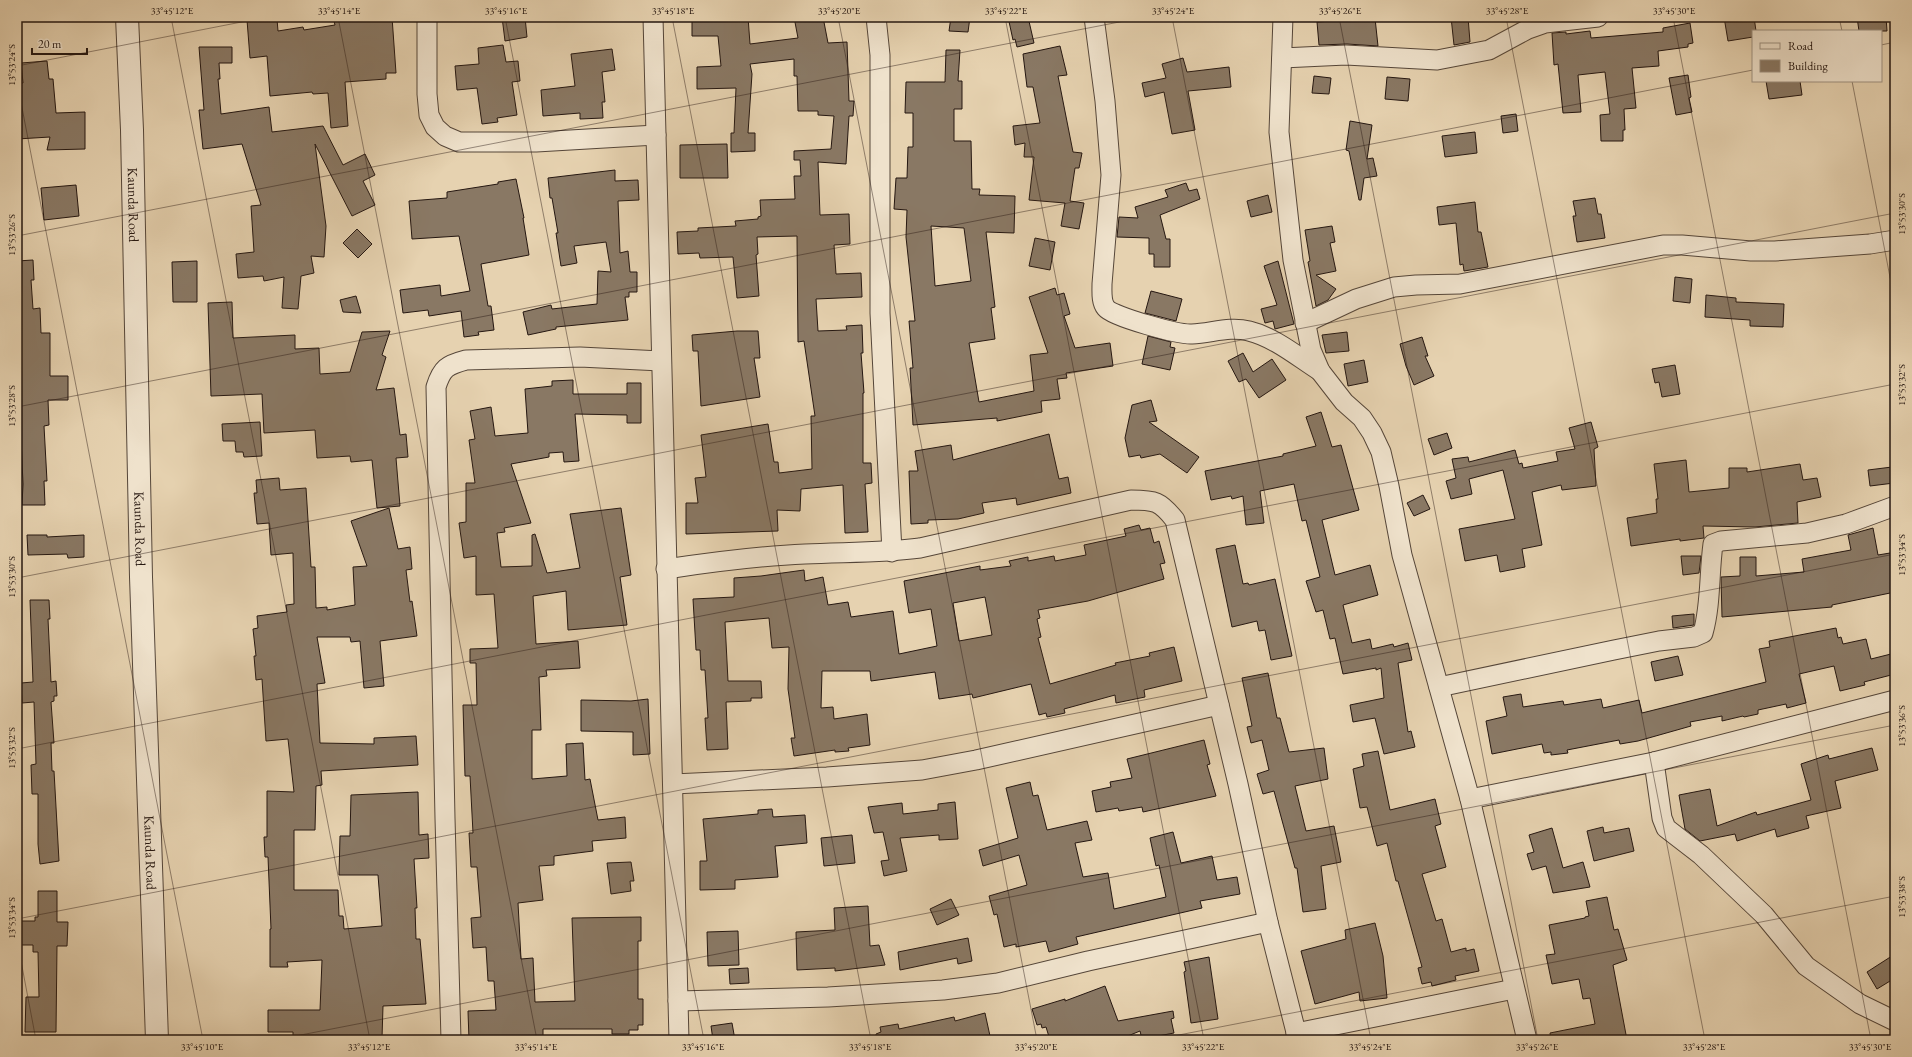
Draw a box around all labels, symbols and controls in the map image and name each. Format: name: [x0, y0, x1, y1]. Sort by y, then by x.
text: 33°45'12"E: [151, 4, 194, 17]
text: 33°45'14"E: [318, 4, 361, 17]
text: 33°45'16"E: [485, 4, 528, 17]
text: 33°45'18"E: [652, 4, 695, 17]
text: 33°45'20"E: [818, 4, 861, 17]
text: 33°45'22"E: [985, 4, 1028, 17]
text: 33°45'24"E: [1152, 4, 1195, 17]
text: 33°45'26"E: [1319, 4, 1362, 17]
text: 33°45'28"E: [1486, 4, 1529, 17]
text: 33°45'30"E: [1653, 4, 1696, 17]
scale bar: [32, 30, 87, 56]
legend: [1752, 30, 1882, 82]
text: 20 m: [38, 36, 62, 52]
text: Road: [1788, 38, 1814, 54]
text: 13°53'24"S: [5, 44, 18, 86]
text: Building: [1788, 58, 1829, 74]
street label: Kaunda Road: [124, 167, 143, 243]
text: 13°53'30"S: [1895, 193, 1908, 235]
text: 13°53'26"S: [5, 214, 18, 256]
text: 13°53'32"S: [1895, 364, 1908, 406]
text: 13°53'28"S: [5, 385, 18, 427]
street label: Kaunda Road: [130, 491, 150, 567]
text: 13°53'34"S: [1895, 534, 1908, 576]
text: 13°53'30"S: [5, 556, 18, 598]
text: 13°53'36"S: [1895, 705, 1908, 747]
text: 13°53'32"S: [5, 727, 18, 769]
street label: Kaunda Road: [140, 815, 161, 891]
text: 13°53'38"S: [1895, 876, 1908, 918]
text: 13°53'34"S: [5, 897, 18, 939]
text: 33°45'10"E: [181, 1040, 224, 1053]
text: 33°45'12"E: [348, 1040, 391, 1053]
text: 33°45'14"E: [515, 1040, 558, 1053]
text: 33°45'16"E: [682, 1040, 725, 1053]
text: 33°45'18"E: [849, 1040, 892, 1053]
text: 33°45'20"E: [1015, 1040, 1058, 1053]
text: 33°45'22"E: [1182, 1040, 1225, 1053]
text: 33°45'24"E: [1349, 1040, 1392, 1053]
text: 33°45'26"E: [1516, 1040, 1559, 1053]
text: 33°45'28"E: [1683, 1040, 1726, 1053]
text: 33°45'30"E: [1849, 1040, 1892, 1053]

